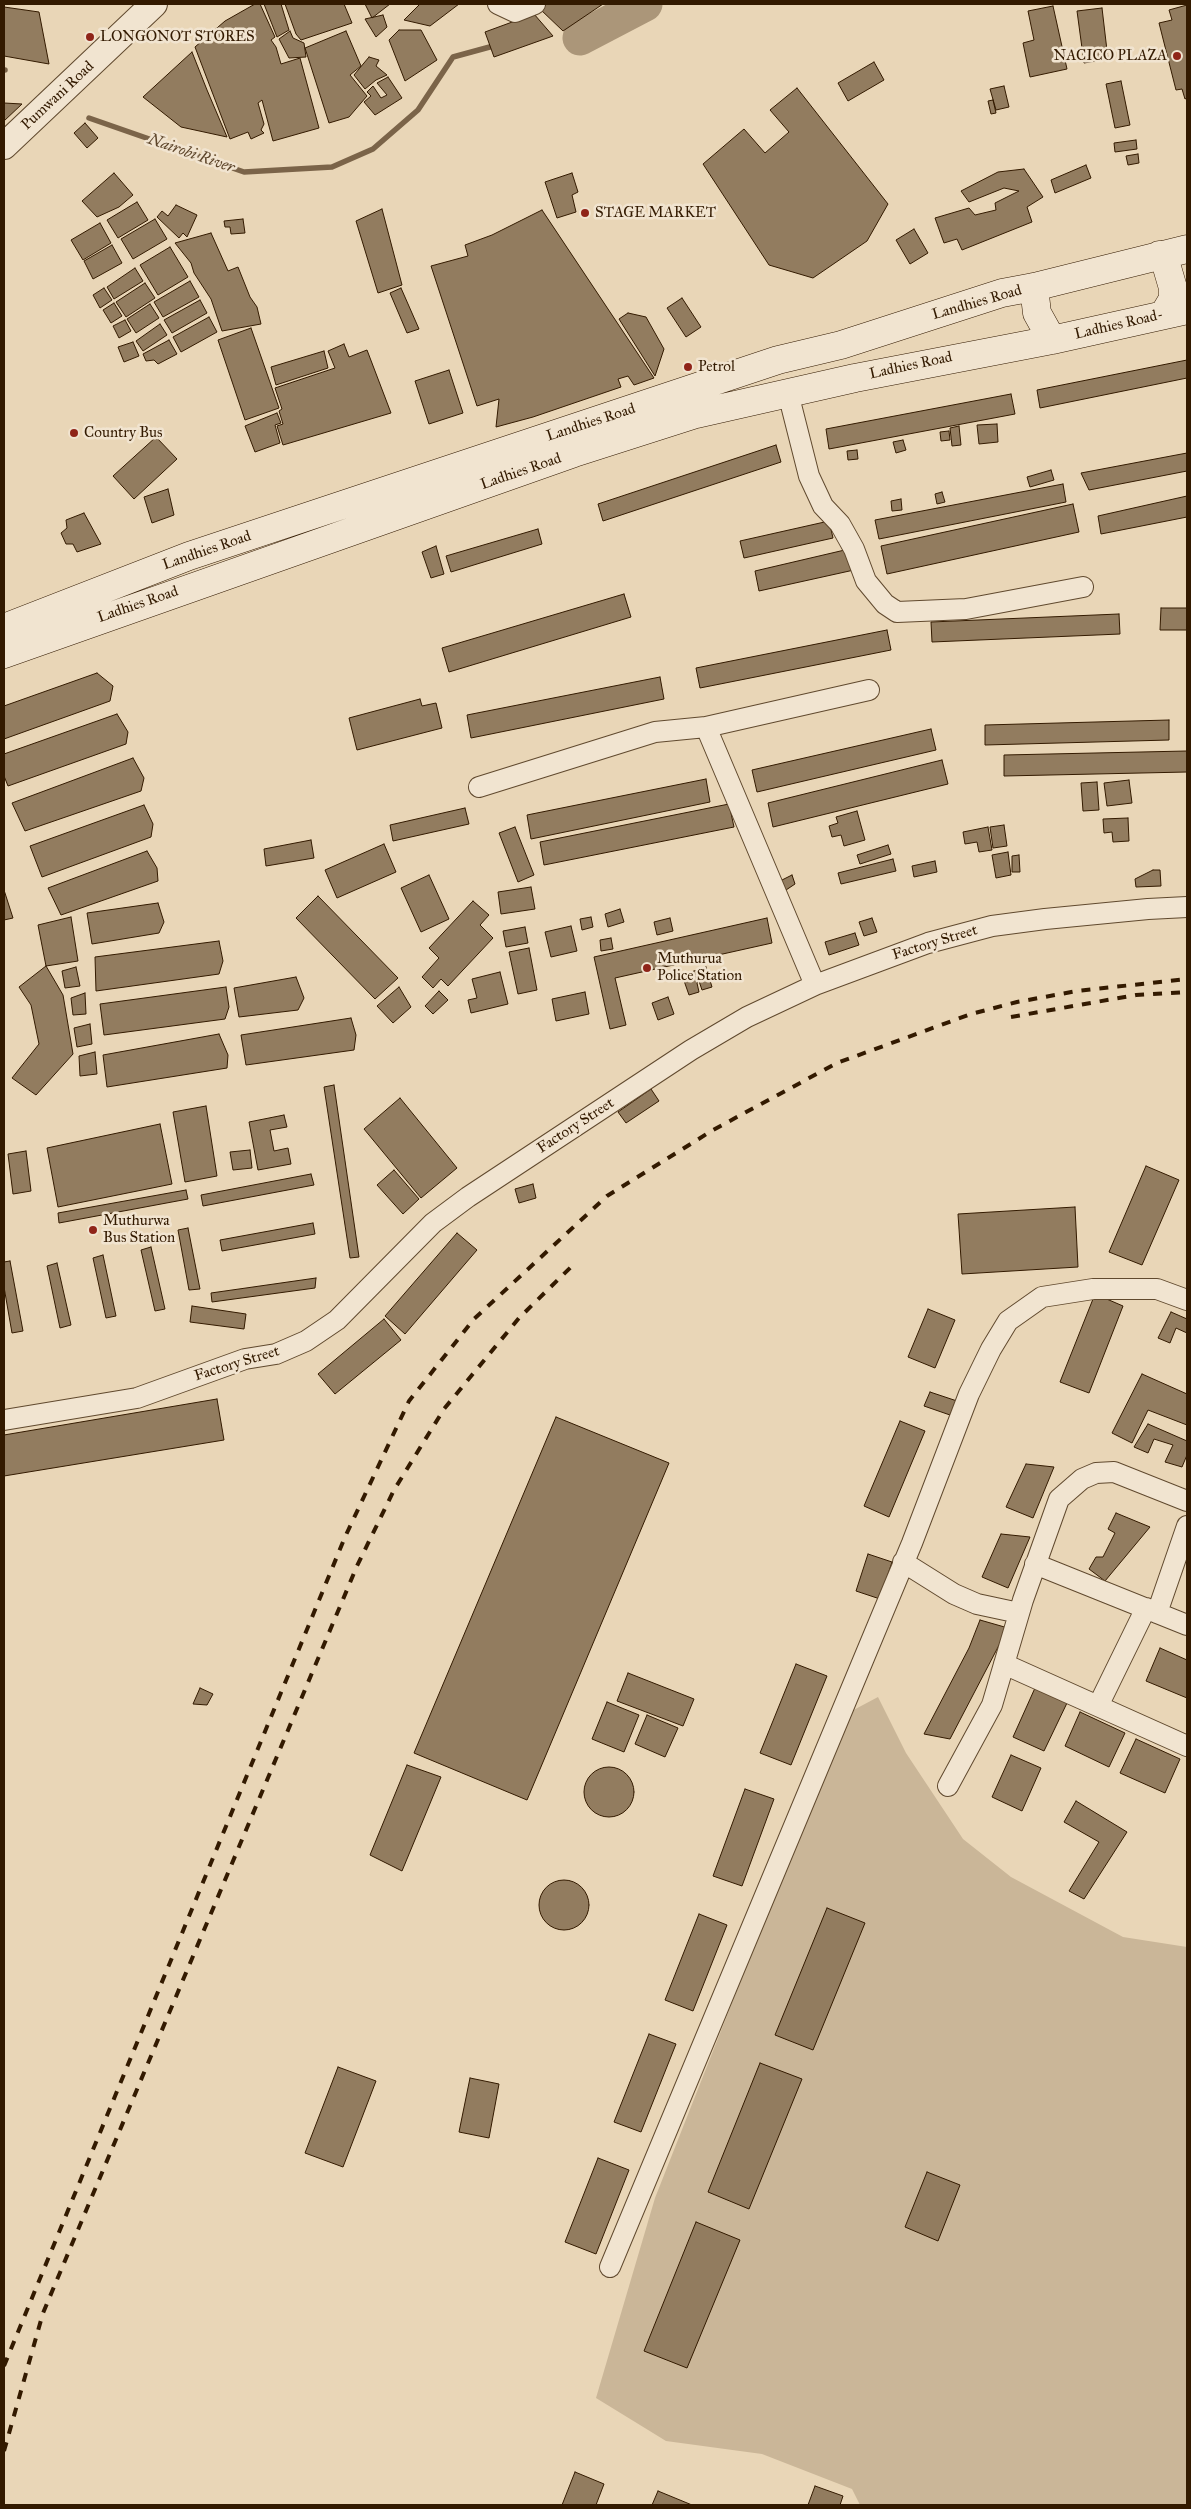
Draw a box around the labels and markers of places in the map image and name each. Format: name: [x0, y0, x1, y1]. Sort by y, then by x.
place label: LONGONOT STORES: [100, 28, 255, 46]
marker: LONGONOT STORES: [84, 31, 96, 43]
place label: NACICO PLAZA: [1054, 47, 1167, 65]
marker: NACICO PLAZA: [1171, 50, 1183, 62]
place label: STAGE MARKET: [595, 204, 716, 222]
marker: STAGE MARKET: [579, 207, 591, 219]
place label: Petrol: [698, 358, 735, 376]
marker: Petrol: [682, 361, 694, 373]
place label: Country Bus: [84, 424, 163, 442]
marker: Country Bus: [68, 427, 80, 439]
place label: Muthurua Police Station: [657, 950, 742, 985]
marker: Muthurua Police Station: [641, 962, 653, 974]
place label: Muthurwa Bus Station: [103, 1212, 175, 1247]
marker: Muthurwa Bus Station: [87, 1224, 99, 1236]

